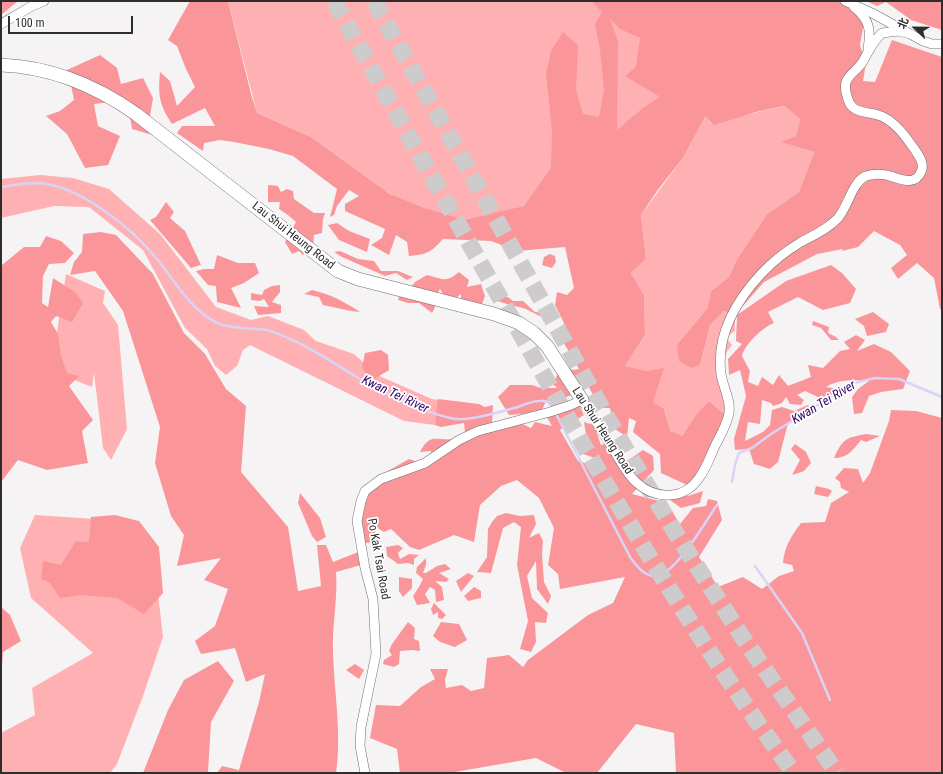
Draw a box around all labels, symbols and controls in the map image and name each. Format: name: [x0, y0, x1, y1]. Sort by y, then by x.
scale bar: [10, 8, 135, 34]
north arrow: [895, 8, 935, 48]
text: 100 m: [15, 16, 45, 30]
text: 北: [895, 16, 911, 31]
street label: Lau Shui Heung Road: [249, 199, 337, 273]
water label: Kwan Tei River: [359, 373, 431, 417]
water label: Kwan Tei River: [789, 378, 859, 428]
street label: Lau Shui Heung Road: [569, 385, 635, 477]
street label: Po Kak Tsai Road: [364, 517, 392, 601]

